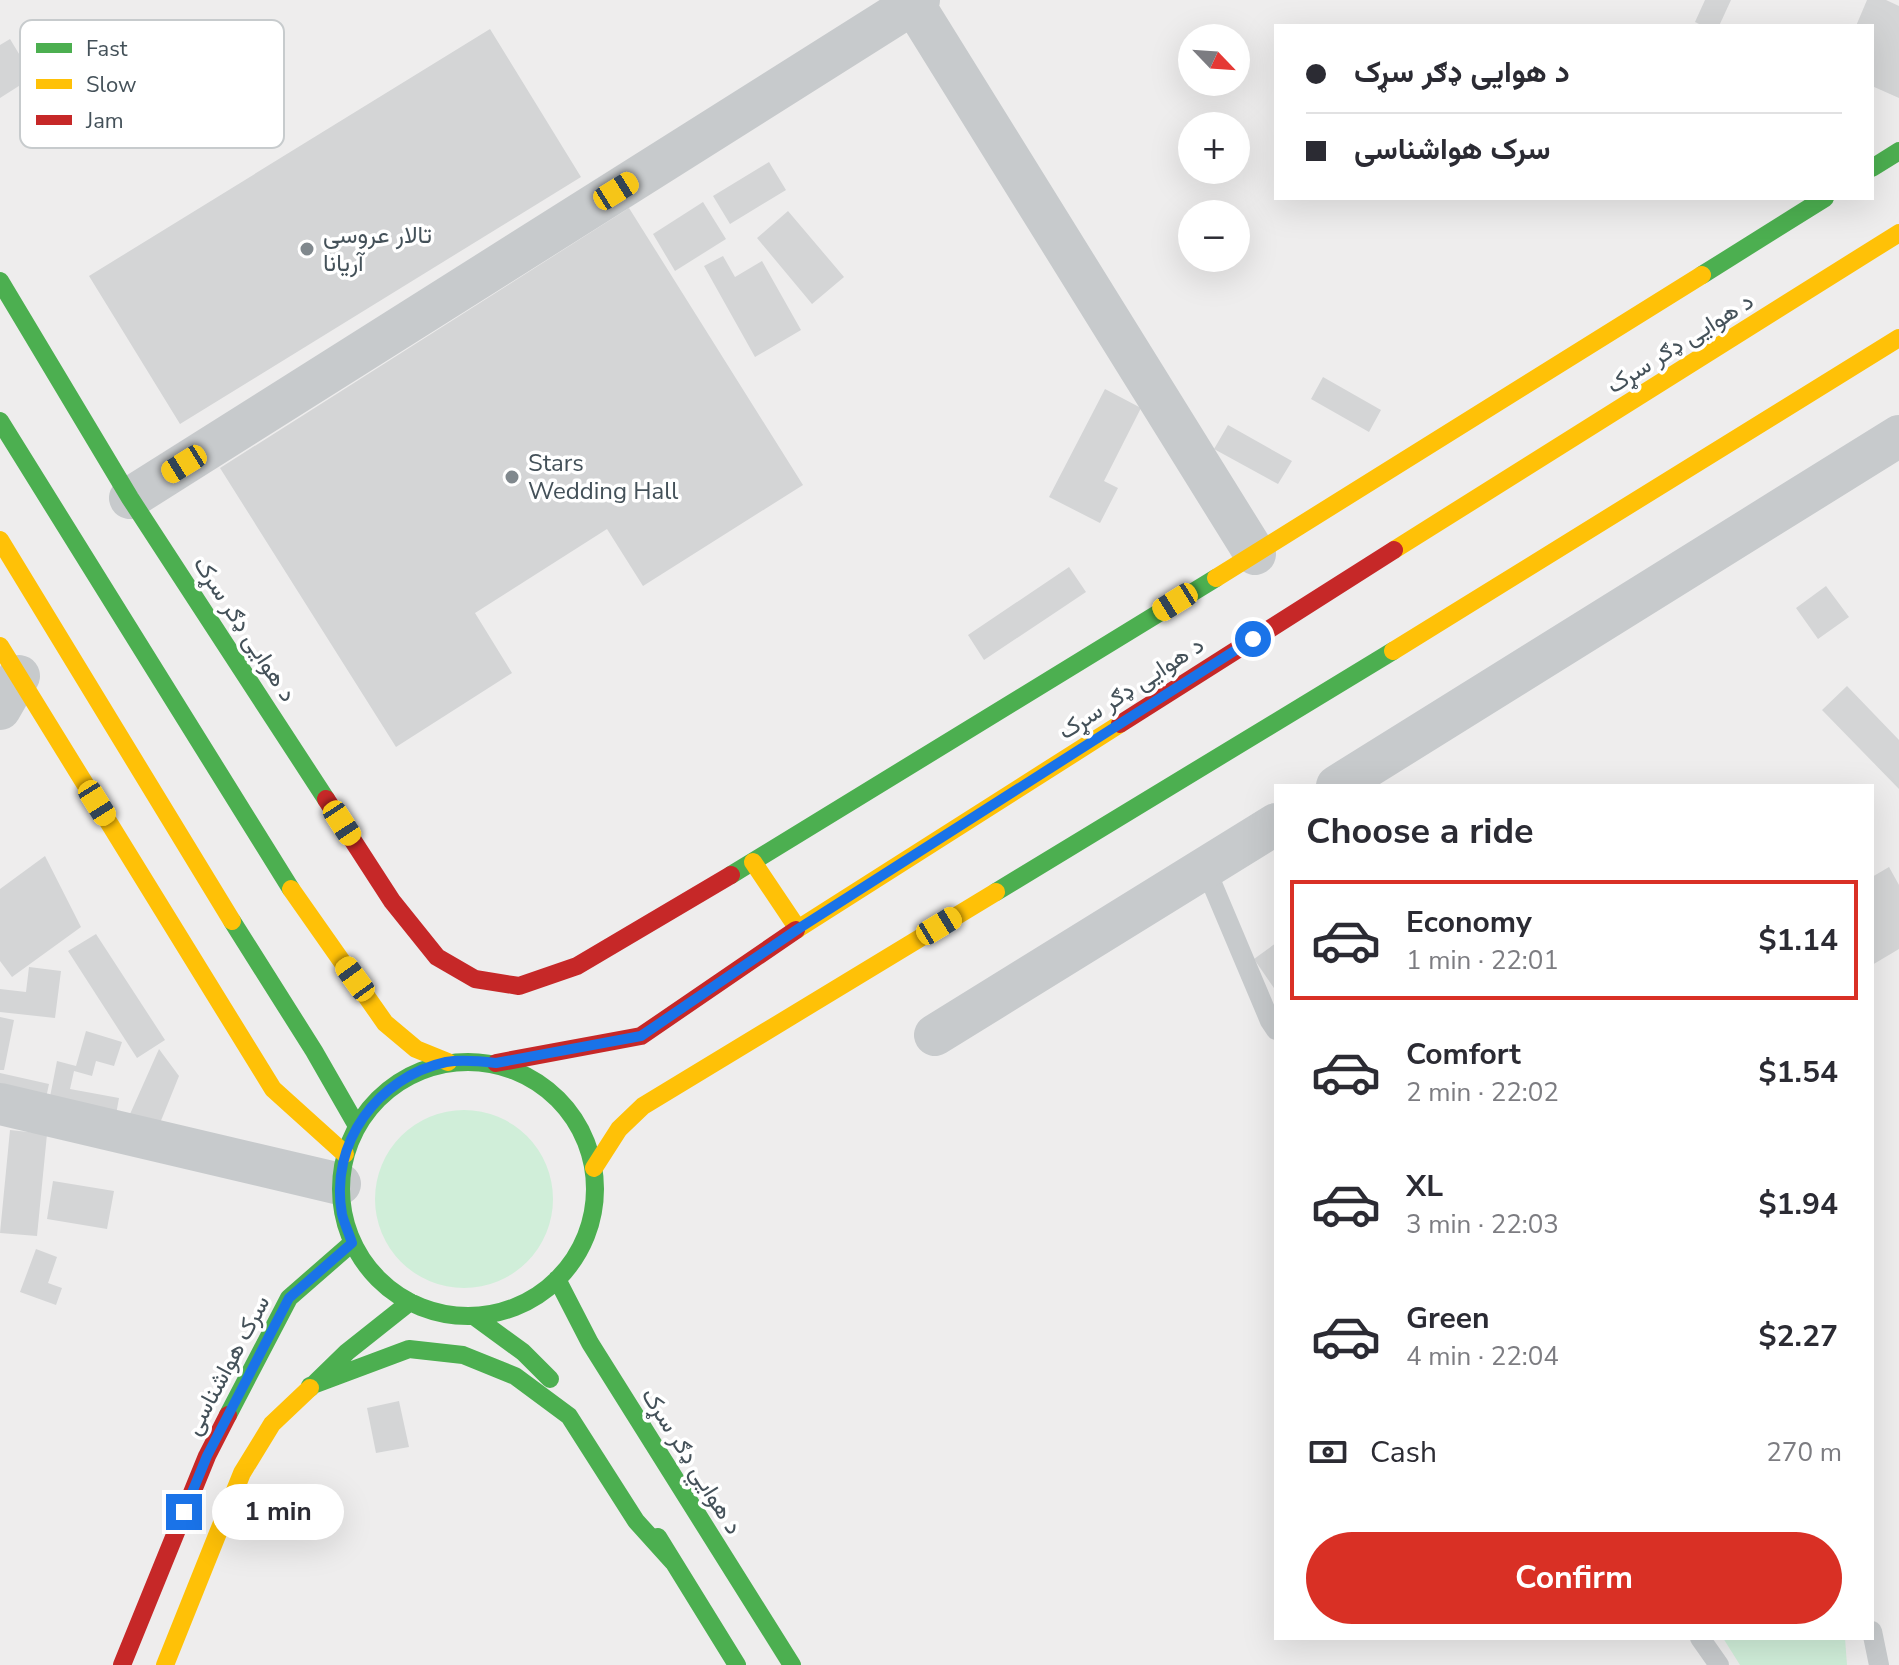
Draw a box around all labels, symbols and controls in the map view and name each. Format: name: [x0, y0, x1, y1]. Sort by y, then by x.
legend: [20, 20, 284, 148]
north arrow: [1178, 24, 1250, 96]
map controls: [1178, 24, 1250, 272]
text: Fast: [86, 34, 128, 64]
text: د هوایی ډګر سړک: [1354, 52, 1570, 93]
text: Slow: [86, 70, 137, 100]
text: Jam: [85, 106, 124, 136]
button: +: [1178, 112, 1250, 184]
text: سرک هواشناسی: [1354, 129, 1551, 170]
car: [589, 168, 643, 214]
button: −: [1178, 200, 1250, 272]
place label: تالار عروسی آریانا: [323, 219, 432, 279]
marker: تالار عروسی آریانا: [298, 240, 316, 258]
street label: د هوایی ډګر سړک: [1600, 285, 1760, 402]
car: [157, 441, 211, 487]
place label: Stars Wedding Hall: [528, 447, 678, 507]
marker: Stars Wedding Hall: [503, 468, 521, 486]
street label: د هوایی ډګر سړک: [185, 550, 304, 709]
car: [1148, 579, 1202, 625]
route start: [1235, 621, 1271, 657]
street label: د هوایی ډګر سړک: [1052, 629, 1211, 748]
car: [74, 776, 120, 830]
car: [319, 796, 365, 850]
text: Choose a ride: [1306, 807, 1534, 856]
text: Economy: [1406, 902, 1532, 943]
car: [912, 903, 966, 949]
icon: car: [1310, 904, 1382, 976]
text: $1.14: [1759, 920, 1838, 961]
text: 1 min · 22:01: [1406, 943, 1559, 978]
car: [331, 953, 379, 1005]
text: Comfort: [1406, 1034, 1521, 1075]
icon: car: [1310, 1036, 1382, 1108]
text: $1.54: [1759, 1052, 1838, 1093]
text: 2 min · 22:02: [1406, 1075, 1559, 1110]
text: XL: [1406, 1166, 1443, 1207]
icon: car: [1310, 1168, 1382, 1240]
text: $1.94: [1759, 1184, 1838, 1225]
text: 3 min · 22:03: [1406, 1207, 1559, 1242]
street label: سرک هواشناسی: [177, 1290, 277, 1440]
text: Green: [1406, 1298, 1490, 1339]
icon: car: [1310, 1300, 1382, 1372]
text: $2.27: [1759, 1316, 1838, 1357]
text: 4 min · 22:04: [1406, 1339, 1559, 1374]
street label: د هوايي ډګر سړک: [631, 1381, 750, 1542]
icon: cash: [1306, 1430, 1350, 1474]
text: Cash: [1370, 1432, 1437, 1473]
text: 270 m: [1766, 1435, 1842, 1470]
callout: 1 min: [212, 1484, 344, 1540]
route end: [166, 1494, 202, 1530]
text: 1 min: [244, 1494, 312, 1529]
button: Confirm: [1306, 1532, 1842, 1624]

